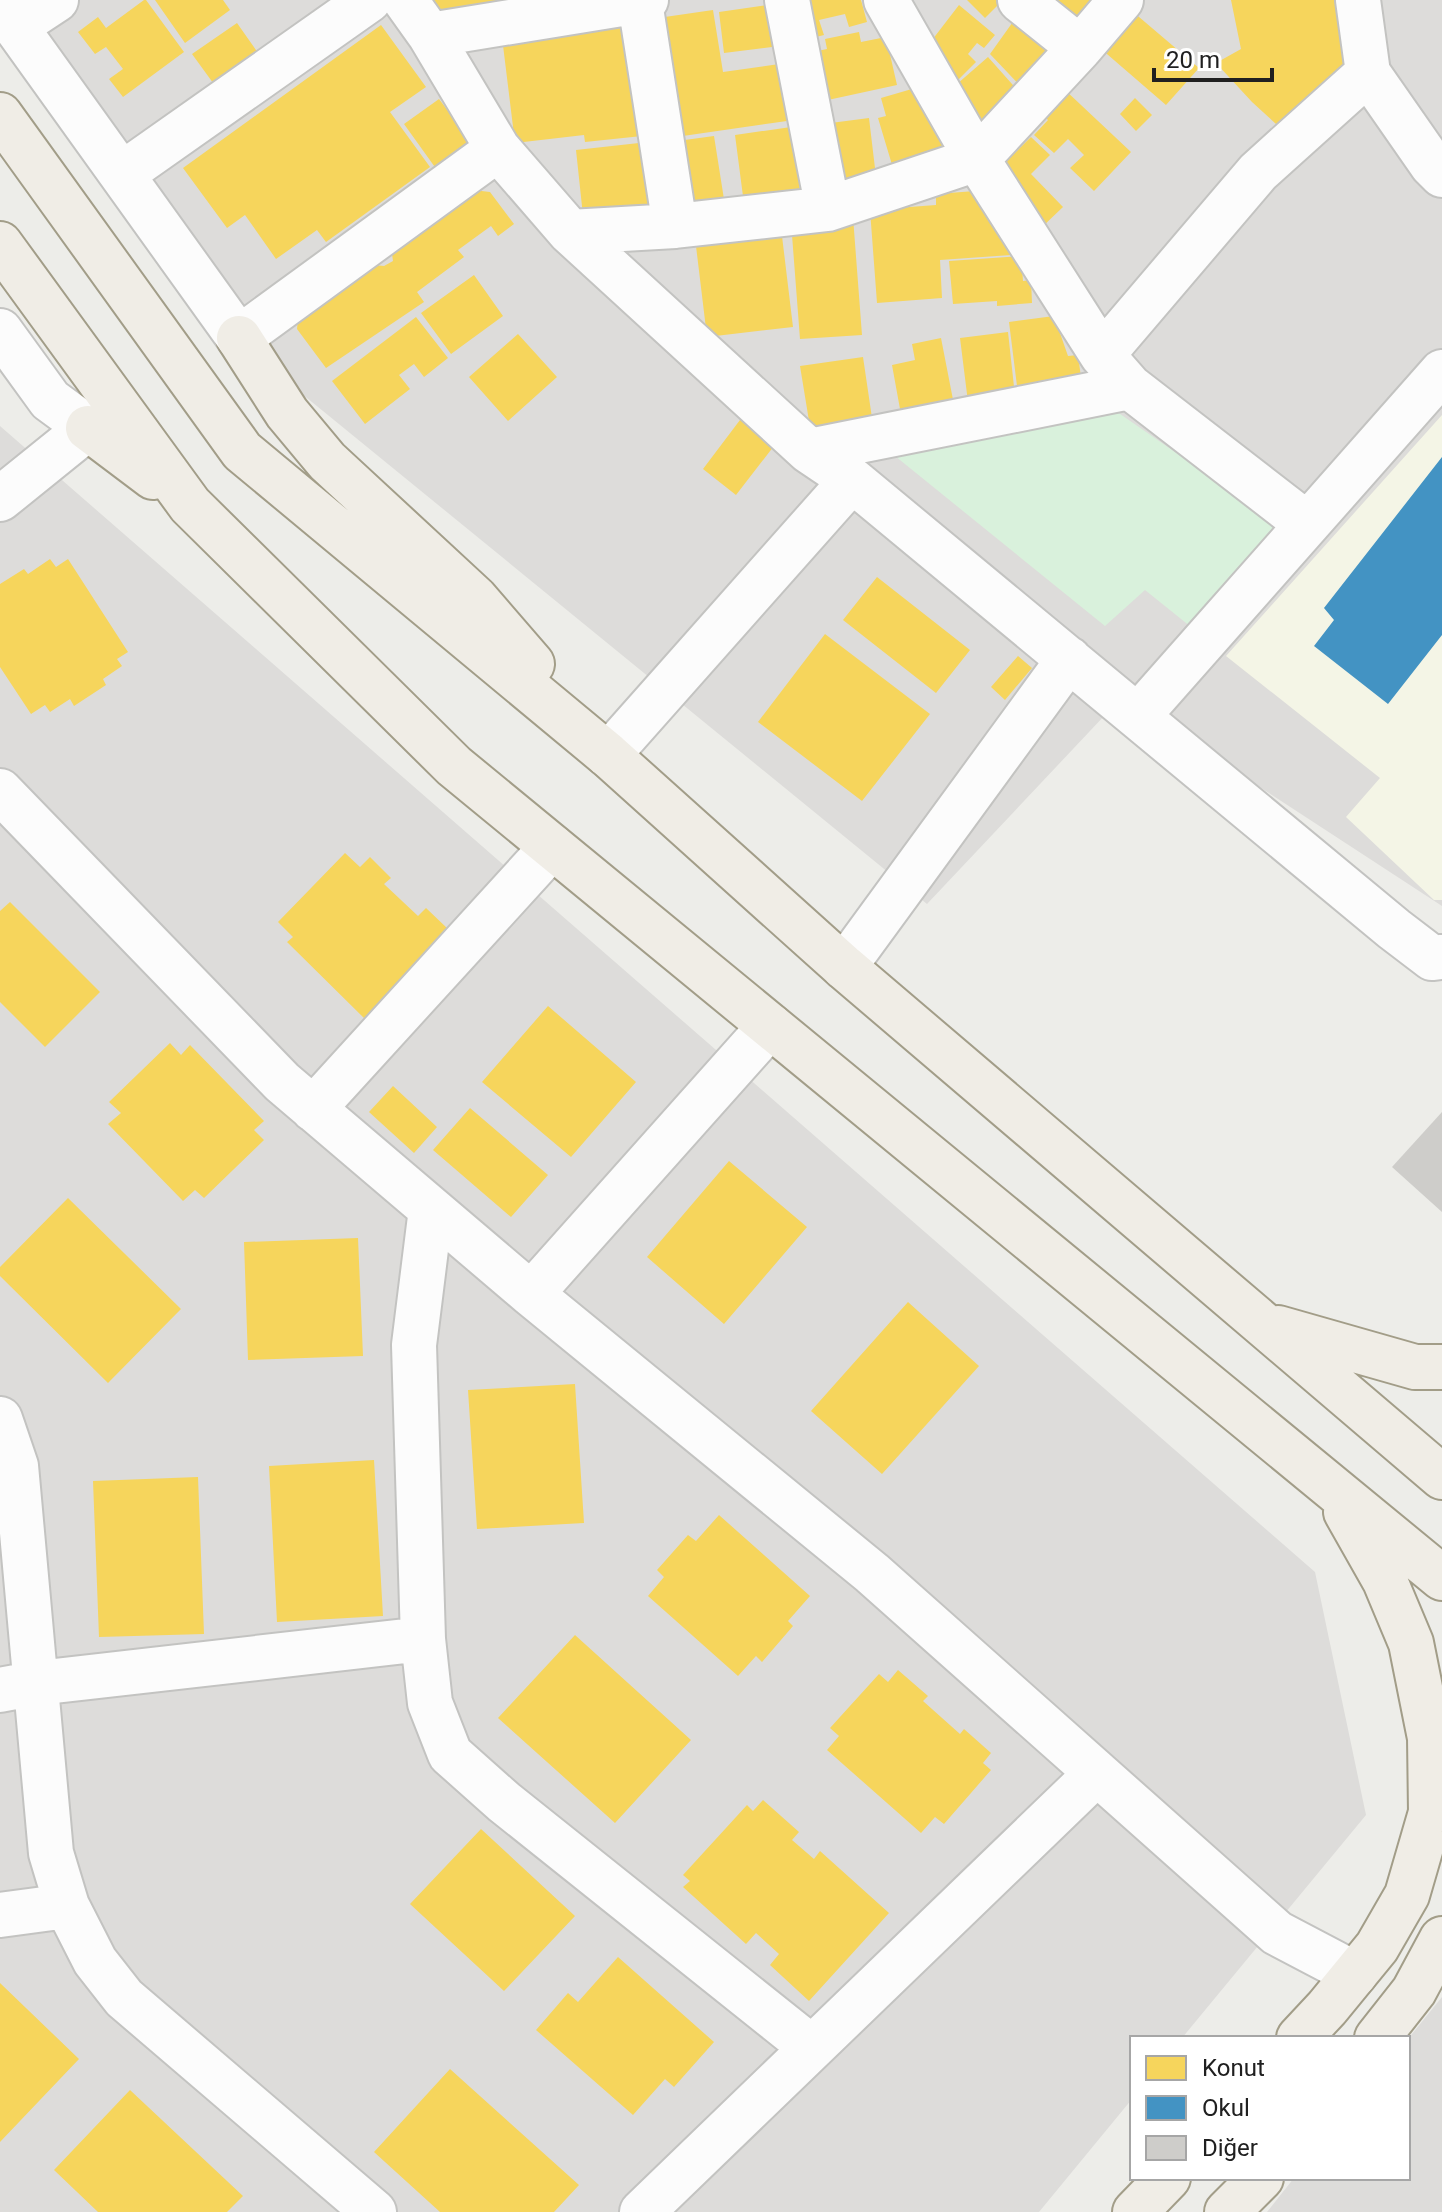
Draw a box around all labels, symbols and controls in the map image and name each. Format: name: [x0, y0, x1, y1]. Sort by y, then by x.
scale bar: [1154, 32, 1272, 82]
text: 20 m: [1166, 46, 1220, 74]
legend: [1130, 2036, 1410, 2180]
text: Konut: [1202, 2054, 1265, 2082]
text: Okul: [1202, 2094, 1250, 2122]
text: Diğer: [1202, 2134, 1258, 2162]

